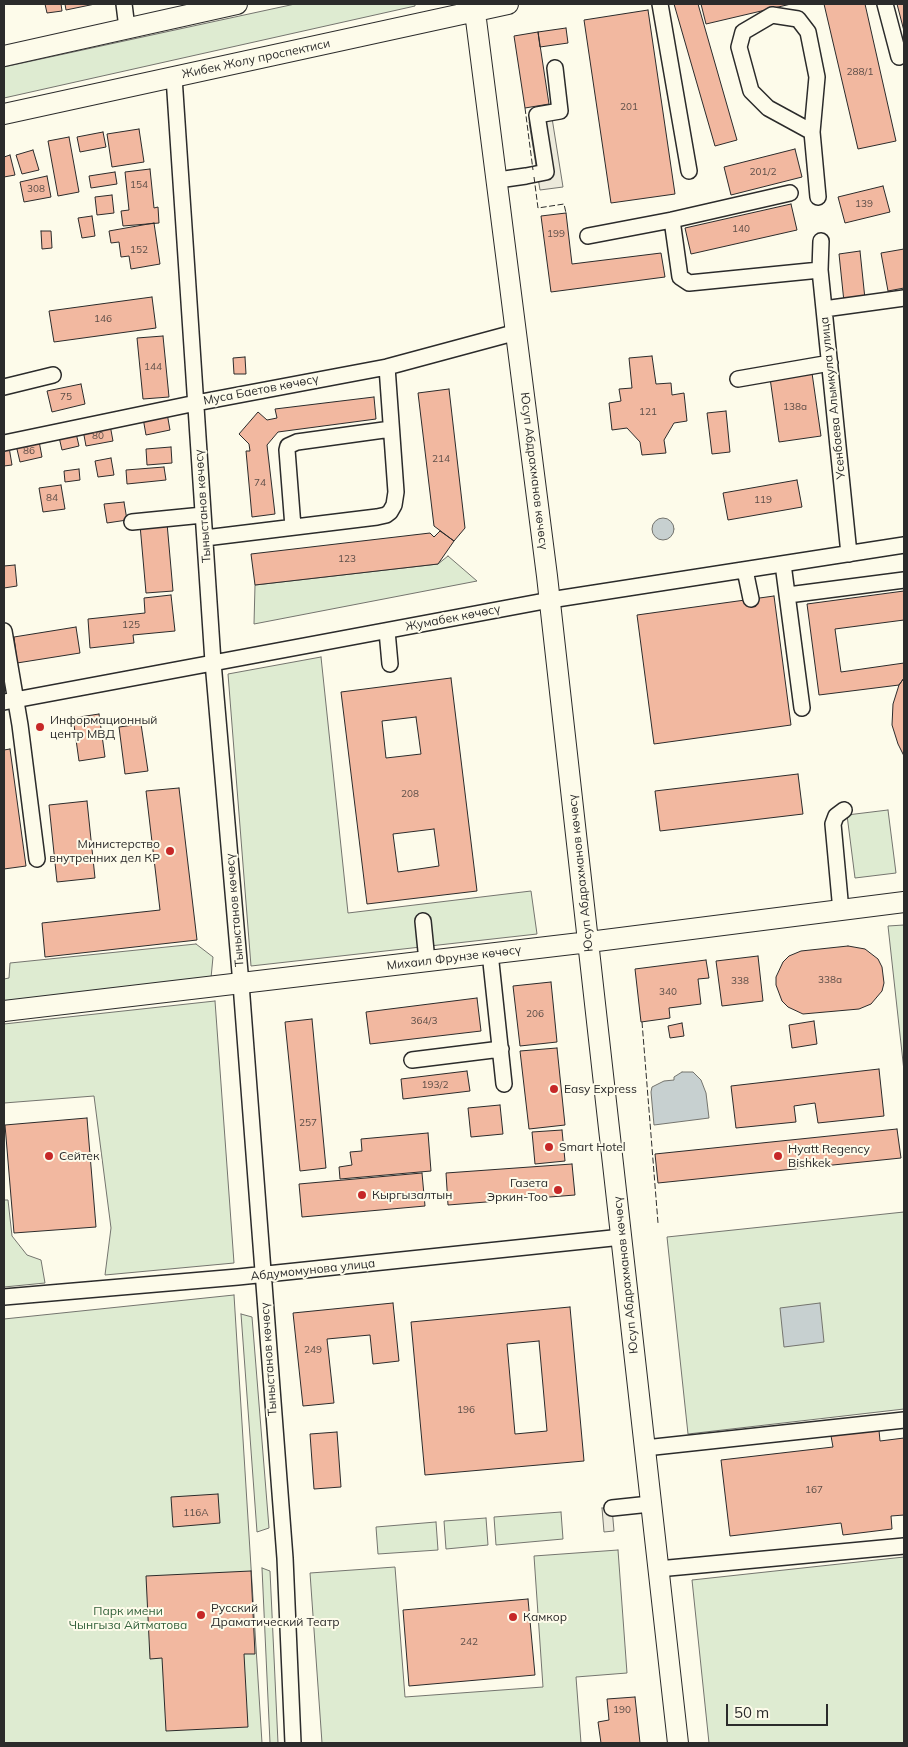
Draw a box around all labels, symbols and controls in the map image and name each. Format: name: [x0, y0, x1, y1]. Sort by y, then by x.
street label: Жибек Жолу проспектиси: [181, 36, 331, 82]
house number: 288/1: [847, 66, 873, 78]
house number: 201: [620, 101, 638, 113]
house number: 201/2: [750, 166, 776, 178]
house number: 154: [130, 179, 148, 191]
house number: 308: [27, 183, 45, 195]
house number: 139: [855, 198, 873, 210]
house number: 140: [732, 223, 750, 235]
house number: 199: [547, 228, 565, 240]
house number: 152: [130, 244, 148, 256]
house number: 146: [94, 313, 112, 325]
street label: Усенбаева Алымкула улица: [817, 316, 849, 480]
house number: 144: [144, 361, 162, 373]
street label: Муса Баетов көчөсү: [202, 372, 320, 408]
house number: 75: [60, 391, 72, 403]
street label: Юсуп Абдрахманов көчөсү: [517, 392, 551, 550]
house number: 138а: [783, 401, 807, 413]
house number: 121: [639, 406, 657, 418]
house number: 80: [92, 430, 104, 442]
house number: 86: [23, 445, 35, 457]
street label: Тыныстанов көчөсү: [192, 449, 214, 563]
house number: 214: [432, 453, 450, 465]
house number: 74: [254, 477, 266, 489]
house number: 84: [46, 492, 58, 504]
house number: 119: [754, 494, 772, 506]
house number: 123: [338, 553, 356, 565]
street label: Жумабек көчөсү: [404, 602, 502, 634]
house number: 125: [122, 619, 140, 631]
place label: Информационный центр МВД: [50, 713, 157, 741]
marker: Информационный центр МВД: [34, 721, 46, 733]
house number: 208: [401, 788, 419, 800]
street label: Юсуп Абдрахманов көчөсү: [566, 793, 596, 953]
place label: Министерство внутренних дел КР: [49, 837, 160, 865]
marker: Министерство внутренних дел КР: [164, 845, 176, 857]
street label: Тыныстанов көчөсү: [223, 853, 247, 967]
street label: Михаил Фрунзе көчөсү: [386, 943, 522, 973]
house number: 338а: [818, 974, 842, 986]
house number: 338: [731, 975, 749, 987]
house number: 340: [659, 986, 677, 998]
house number: 206: [526, 1008, 544, 1020]
house number: 364/3: [411, 1015, 437, 1027]
house number: 193/2: [422, 1079, 448, 1091]
place label: Easy Express: [564, 1082, 637, 1096]
marker: Easy Express: [548, 1083, 560, 1095]
house number: 257: [299, 1117, 317, 1129]
place label: Smart Hotel: [559, 1140, 626, 1154]
marker: Smart Hotel: [543, 1141, 555, 1153]
place label: Hyatt Regency Bishkek: [788, 1142, 870, 1170]
place label: Сейтек: [59, 1149, 99, 1163]
marker: Сейтек: [43, 1150, 55, 1162]
marker: Hyatt Regency Bishkek: [772, 1150, 784, 1162]
place label: Газета Эркин-Тоо: [487, 1176, 548, 1204]
marker: Газета Эркин-Тоо: [552, 1184, 564, 1196]
place label: Кыргызалтын: [372, 1188, 452, 1202]
marker: Кыргызалтын: [356, 1189, 368, 1201]
street label: Юсуп Абдрахманов көчөсү: [611, 1195, 641, 1355]
street label: Абдумомунова улица: [250, 1256, 376, 1284]
street label: Тыныстанов көчөсү: [258, 1302, 280, 1416]
house number: 249: [304, 1344, 322, 1356]
house number: 196: [457, 1404, 475, 1416]
house number: 167: [805, 1484, 823, 1496]
house number: 116А: [183, 1507, 209, 1519]
place label: Русский Драматический Театр: [211, 1601, 340, 1629]
park label: Парк имени Чынгыза Айтматова: [69, 1604, 187, 1632]
marker: Русский Драматический Театр: [195, 1609, 207, 1621]
place label: Камкор: [523, 1610, 567, 1624]
marker: Камкор: [507, 1611, 519, 1623]
house number: 242: [460, 1636, 478, 1648]
scale bar: [728, 1694, 830, 1726]
text: 50 m: [734, 1703, 769, 1722]
house number: 190: [613, 1704, 631, 1716]

